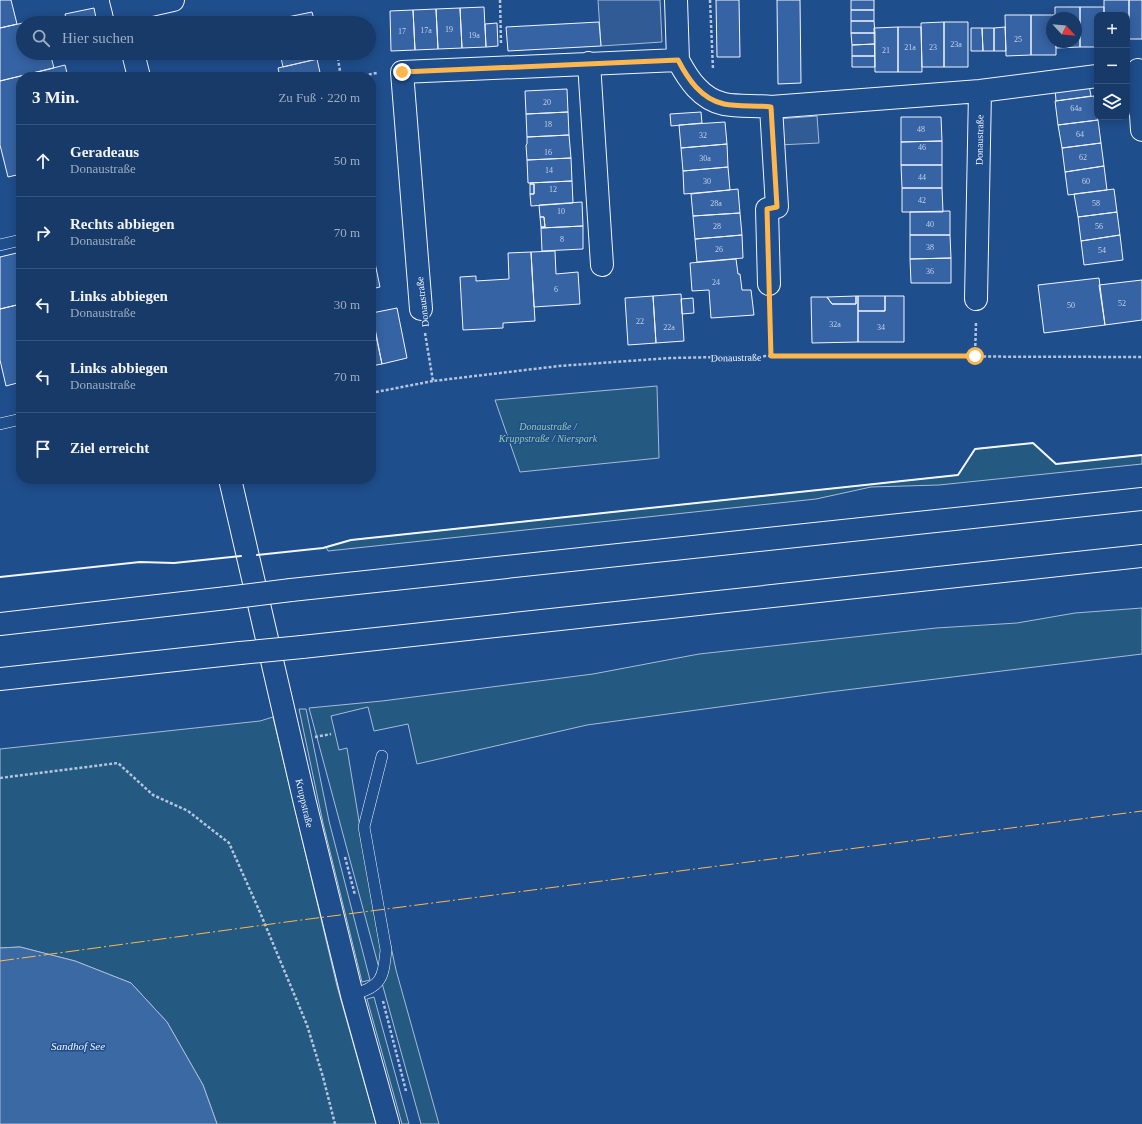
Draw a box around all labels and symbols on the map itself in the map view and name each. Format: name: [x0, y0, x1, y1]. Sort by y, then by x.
north arrow: [1046, 12, 1082, 48]
house number: 19: [445, 25, 453, 34]
house number: 17a: [420, 26, 432, 35]
house number: 17: [398, 27, 406, 36]
house number: 19a: [468, 31, 480, 40]
house number: 25: [1014, 35, 1022, 44]
house number: 23a: [950, 40, 962, 49]
house number: 21a: [904, 43, 916, 52]
house number: 23: [929, 43, 937, 52]
house number: 21: [882, 46, 890, 55]
route end: [393, 63, 411, 81]
house number: 20: [543, 98, 551, 107]
house number: 64a: [1070, 104, 1082, 113]
street label: Donaustraße: [974, 114, 985, 165]
house number: 18: [544, 120, 552, 129]
house number: 48: [917, 125, 925, 134]
house number: 64: [1076, 130, 1084, 139]
house number: 32: [699, 131, 707, 140]
house number: 46: [918, 143, 926, 152]
house number: 16: [544, 148, 552, 157]
house number: 62: [1079, 153, 1087, 162]
house number: 30a: [699, 154, 711, 163]
house number: 14: [545, 166, 553, 175]
house number: 44: [918, 173, 926, 182]
house number: 30: [703, 177, 711, 186]
house number: 60: [1082, 177, 1090, 186]
house number: 12: [549, 185, 557, 194]
house number: 42: [918, 196, 926, 205]
house number: 28a: [710, 199, 722, 208]
house number: 58: [1092, 199, 1100, 208]
house number: 10: [557, 207, 565, 216]
house number: 40: [926, 220, 934, 229]
house number: 28: [713, 222, 721, 231]
house number: 56: [1095, 222, 1103, 231]
house number: 8: [560, 235, 564, 244]
house number: 38: [926, 243, 934, 252]
house number: 26: [715, 245, 723, 254]
house number: 54: [1098, 246, 1106, 255]
house number: 36: [926, 267, 934, 276]
street label: Donaustraße: [414, 276, 431, 328]
house number: 24: [712, 278, 720, 287]
house number: 6: [554, 285, 558, 294]
house number: 52: [1118, 299, 1126, 308]
house number: 50: [1067, 301, 1075, 310]
house number: 22: [636, 317, 644, 326]
house number: 32a: [829, 320, 841, 329]
house number: 22a: [663, 323, 675, 332]
house number: 34: [877, 323, 885, 332]
route start: [966, 347, 984, 365]
street label: Donaustraße: [711, 352, 762, 363]
park label: Donaustraße / Kruppstraße / Nierspark: [498, 421, 598, 444]
street label: Kruppstraße: [294, 778, 316, 829]
water label: Sandhof See: [51, 1040, 105, 1052]

